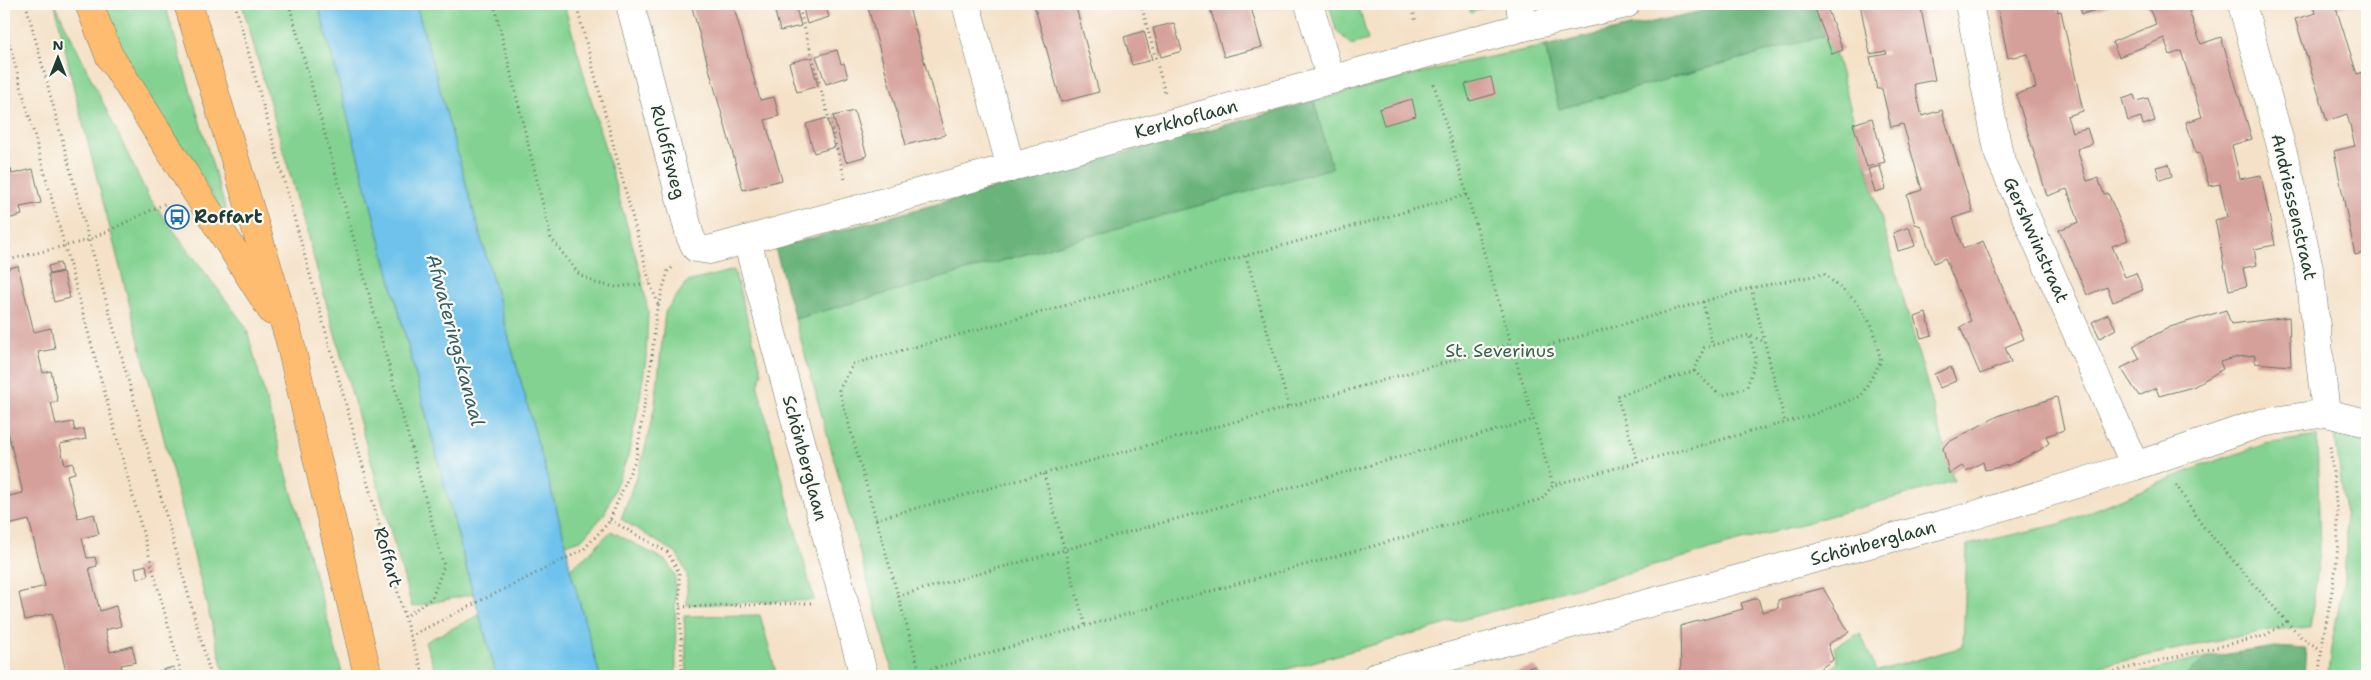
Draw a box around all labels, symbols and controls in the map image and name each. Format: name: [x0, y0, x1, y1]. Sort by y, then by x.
north arrow: [32, 32, 82, 82]
text: N: [52, 36, 64, 54]
street label: Kerkhoflaan: [1132, 94, 1240, 144]
street label: Ruloffsweg: [645, 102, 691, 202]
street label: Andriessenstraat: [2266, 132, 2323, 283]
street label: Gershwinstraat: [1998, 173, 2075, 307]
bus stop icon: Roffart: [164, 204, 190, 230]
place label: Roffart: [194, 205, 263, 229]
water label: Afwateringskanaal: [421, 251, 490, 429]
park label: St. Severinus: [1445, 339, 1555, 363]
street label: Schönberglaan: [777, 393, 833, 523]
street label: Schönberglaan: [1808, 515, 1938, 571]
street label: Roffart: [368, 524, 408, 590]

